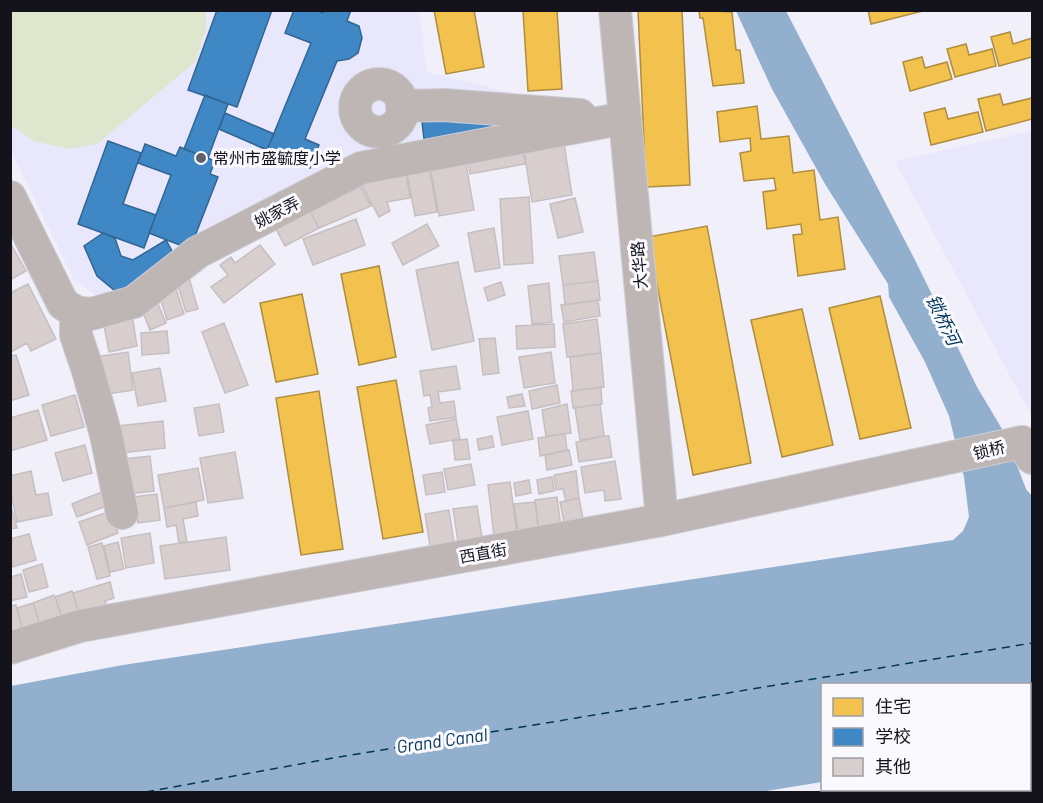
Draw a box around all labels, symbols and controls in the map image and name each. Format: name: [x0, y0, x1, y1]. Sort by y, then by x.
place label: 常州市盛毓度小学: [213, 148, 341, 167]
marker: 常州市盛毓度小学: [194, 151, 208, 165]
street label: 姚家弄: [251, 192, 302, 231]
street label: 大华路: [627, 240, 650, 290]
water label: 锁桥河: [922, 290, 967, 351]
street label: 锁桥: [971, 437, 1007, 462]
street label: 西直街: [458, 539, 508, 566]
legend: [821, 683, 1031, 791]
text: 住宅: [875, 695, 911, 717]
water label: Grand Canal: [395, 723, 489, 757]
text: 学校: [875, 725, 911, 747]
text: 其他: [875, 755, 911, 777]

